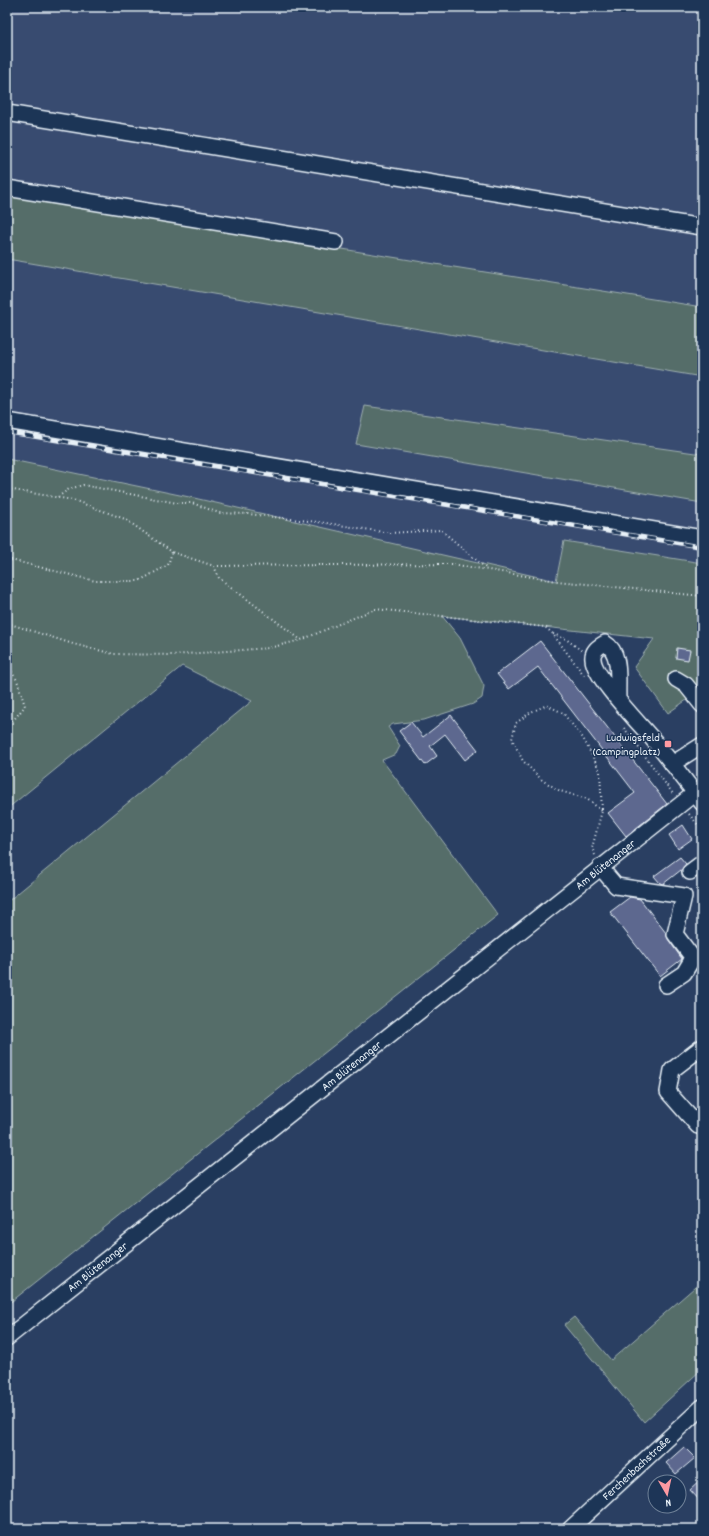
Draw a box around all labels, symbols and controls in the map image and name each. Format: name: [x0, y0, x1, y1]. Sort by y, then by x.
place label: Ludwigsfeld (Campingplatz): [593, 730, 660, 761]
marker: Ludwigsfeld (Campingplatz): [663, 739, 673, 749]
street label: Am Blütenanger: [572, 836, 640, 895]
street label: Am Blütenanger: [318, 1037, 386, 1096]
street label: Am Blütenanger: [64, 1238, 132, 1297]
street label: Ferchenbachstraße: [599, 1433, 675, 1505]
north arrow: [647, 1474, 687, 1514]
text: N: [664, 1494, 672, 1510]

